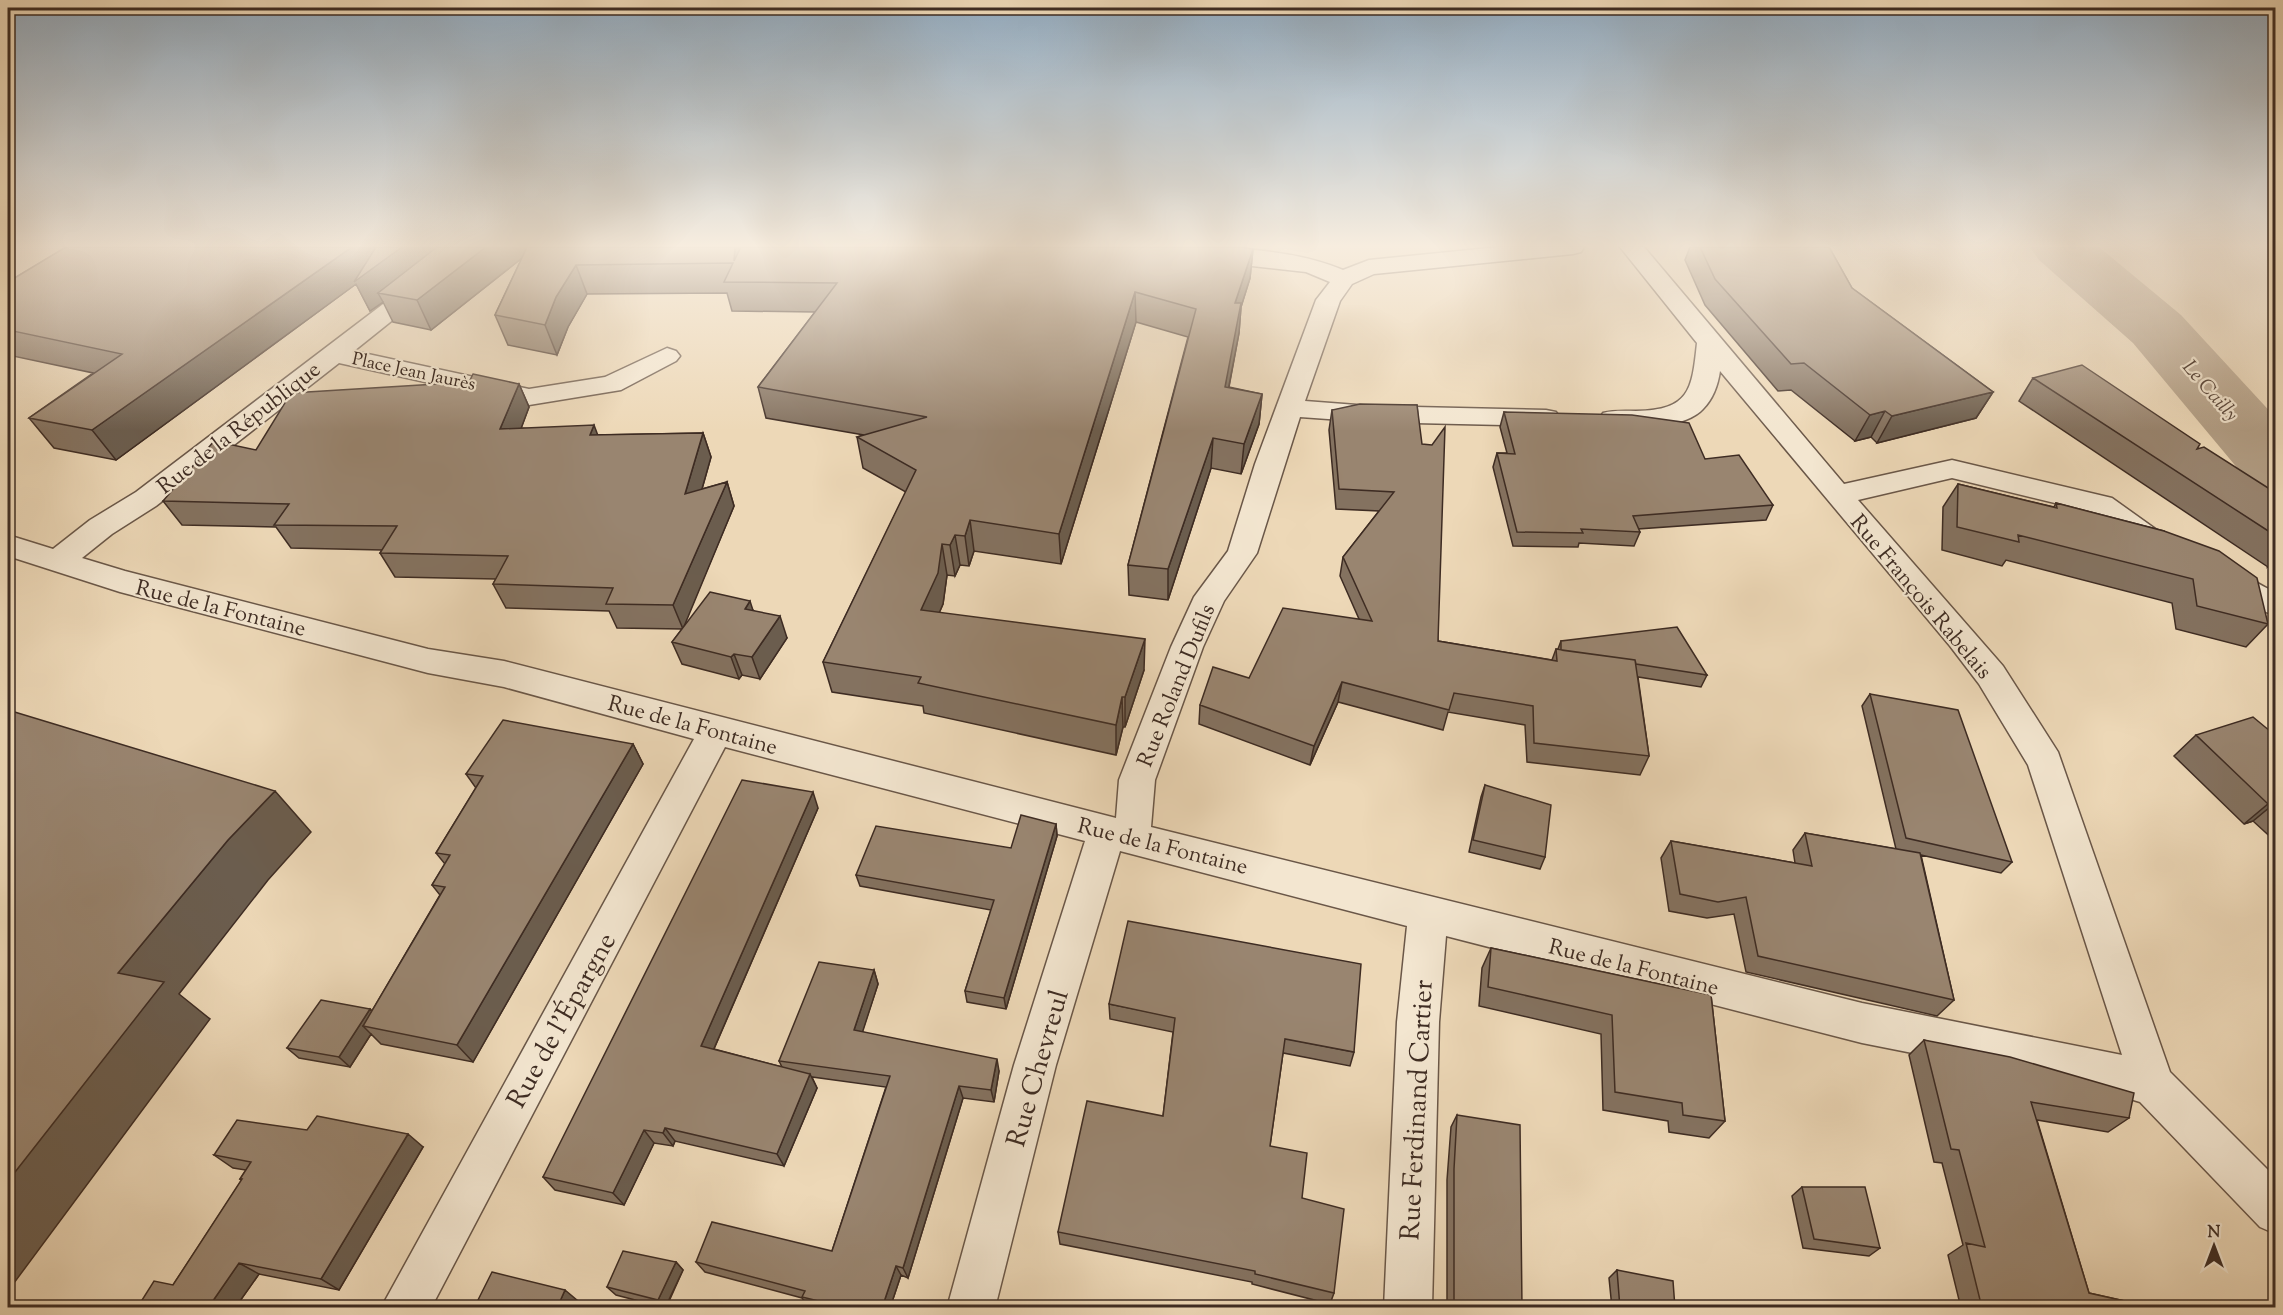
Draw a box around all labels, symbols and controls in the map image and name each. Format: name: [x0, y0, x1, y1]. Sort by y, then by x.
street label: Place Jean Jaurès: [349, 347, 478, 399]
street label: Rue de la République: [151, 355, 328, 504]
water label: Le Cailly: [2174, 355, 2244, 429]
street label: Rue François Rabelais: [1841, 509, 1998, 687]
street label: Rue de la Fontaine: [132, 573, 309, 647]
street label: Rue Roland Dufils: [1131, 600, 1225, 772]
street label: Rue de la Fontaine: [604, 689, 781, 765]
street label: Rue de la Fontaine: [1074, 811, 1251, 885]
street label: Rue de l'Épargne: [499, 926, 628, 1116]
street label: Rue de la Fontaine: [1545, 932, 1722, 1006]
street label: Rue Ferdinand Cartier: [1392, 979, 1445, 1241]
street label: Rue Chevreul: [998, 985, 1081, 1152]
north arrow: [2184, 1216, 2244, 1276]
text: N: [2208, 1222, 2221, 1245]

